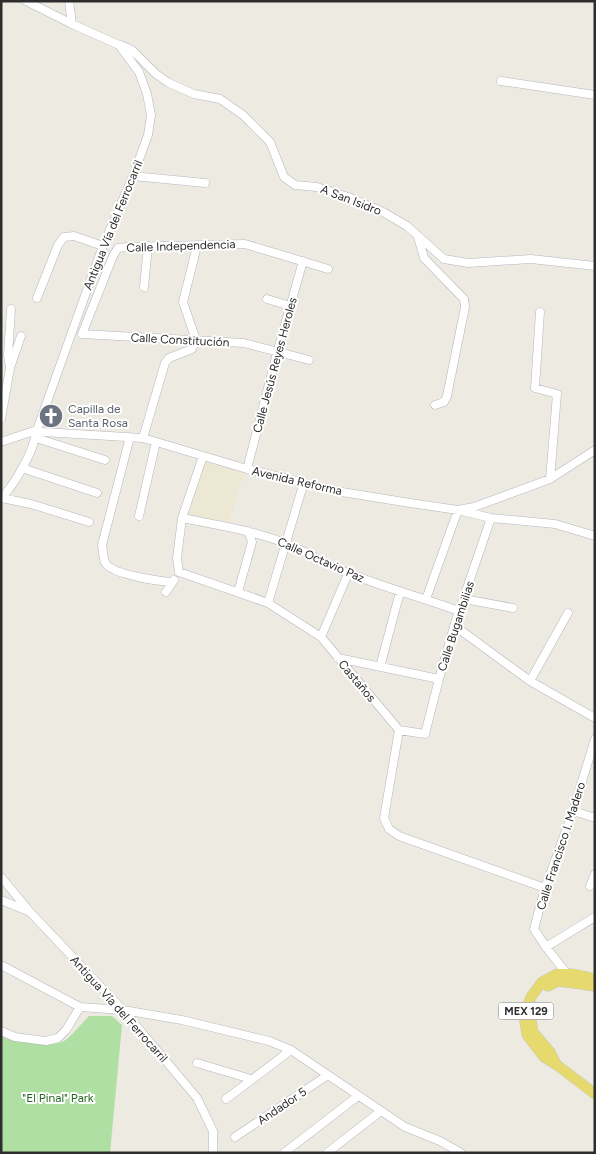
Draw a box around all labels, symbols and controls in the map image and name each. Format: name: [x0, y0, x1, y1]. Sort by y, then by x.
street label: Antigua Vía del Ferrocarril: [81, 158, 145, 292]
street label: A San Isidro: [319, 182, 383, 218]
street label: Calle Independencia: [126, 237, 236, 255]
street label: Calle Jesús Reyes Heroles: [250, 295, 300, 434]
street label: Calle Constitución: [130, 330, 230, 350]
place label: Capilla de Santa Rosa: [68, 402, 128, 430]
church icon: Capilla de Santa Rosa: [38, 403, 64, 429]
street label: Avenida Reforma: [251, 464, 343, 498]
street label: Calle Octavio Paz: [275, 535, 367, 585]
street label: Calle Bugambilias: [435, 579, 477, 673]
street label: Castaños: [335, 657, 379, 705]
street label: Calle Francisco I. Madero: [534, 780, 588, 912]
street label: Antigua Vía del Ferrocarril: [67, 953, 171, 1065]
road number: MEX 129: [498, 1002, 554, 1019]
street label: Andador 5: [255, 1085, 309, 1127]
park label: "El Pinal" Park: [22, 1091, 94, 1105]

